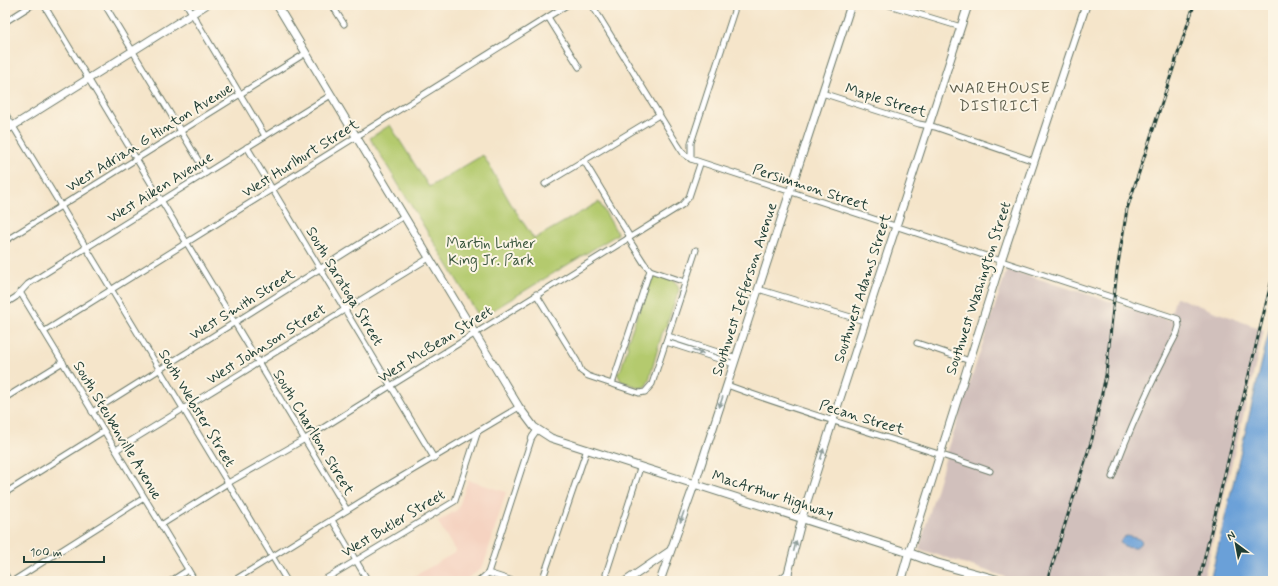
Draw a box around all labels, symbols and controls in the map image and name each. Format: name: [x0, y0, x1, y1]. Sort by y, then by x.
street label: West Adrian G Hinton Avenue: [62, 78, 237, 197]
district label: WAREHOUSE DISTRICT: [949, 78, 1051, 117]
street label: Maple Street: [842, 79, 929, 123]
street label: West Hurlburt Street: [238, 115, 363, 203]
street label: West Aiken Avenue: [104, 147, 217, 228]
street label: Persimmon Street: [750, 160, 872, 216]
street label: Southwest Washington Street: [941, 199, 1018, 378]
street label: Southwest Jefferson Avenue: [707, 200, 783, 379]
street label: Southwest Adams Street: [829, 211, 897, 366]
street label: South Saratoga Street: [301, 223, 388, 350]
park label: Martin Luther King Jr. Park: [446, 234, 536, 272]
street label: West Smith Street: [186, 264, 299, 345]
street label: West Johnson Street: [203, 300, 330, 390]
street label: West McBean Street: [374, 301, 497, 388]
street label: South Webster Street: [153, 346, 240, 472]
one-way arrow: [693, 350, 705, 356]
street label: South Steubenville Avenue: [68, 357, 167, 504]
street label: South Charlton Street: [268, 366, 359, 499]
street label: Pecan Street: [817, 396, 907, 440]
one-way arrow: [718, 397, 724, 409]
one-way arrow: [819, 448, 825, 460]
street label: MacArthur Highway: [709, 466, 836, 525]
street label: West Butler Street: [338, 485, 449, 563]
one-way arrow: [679, 511, 685, 523]
north arrow: [1216, 524, 1256, 564]
text: N: [1224, 528, 1238, 544]
scale bar: [24, 538, 104, 564]
one-way arrow: [792, 540, 798, 552]
text: 100 m: [30, 545, 62, 561]

